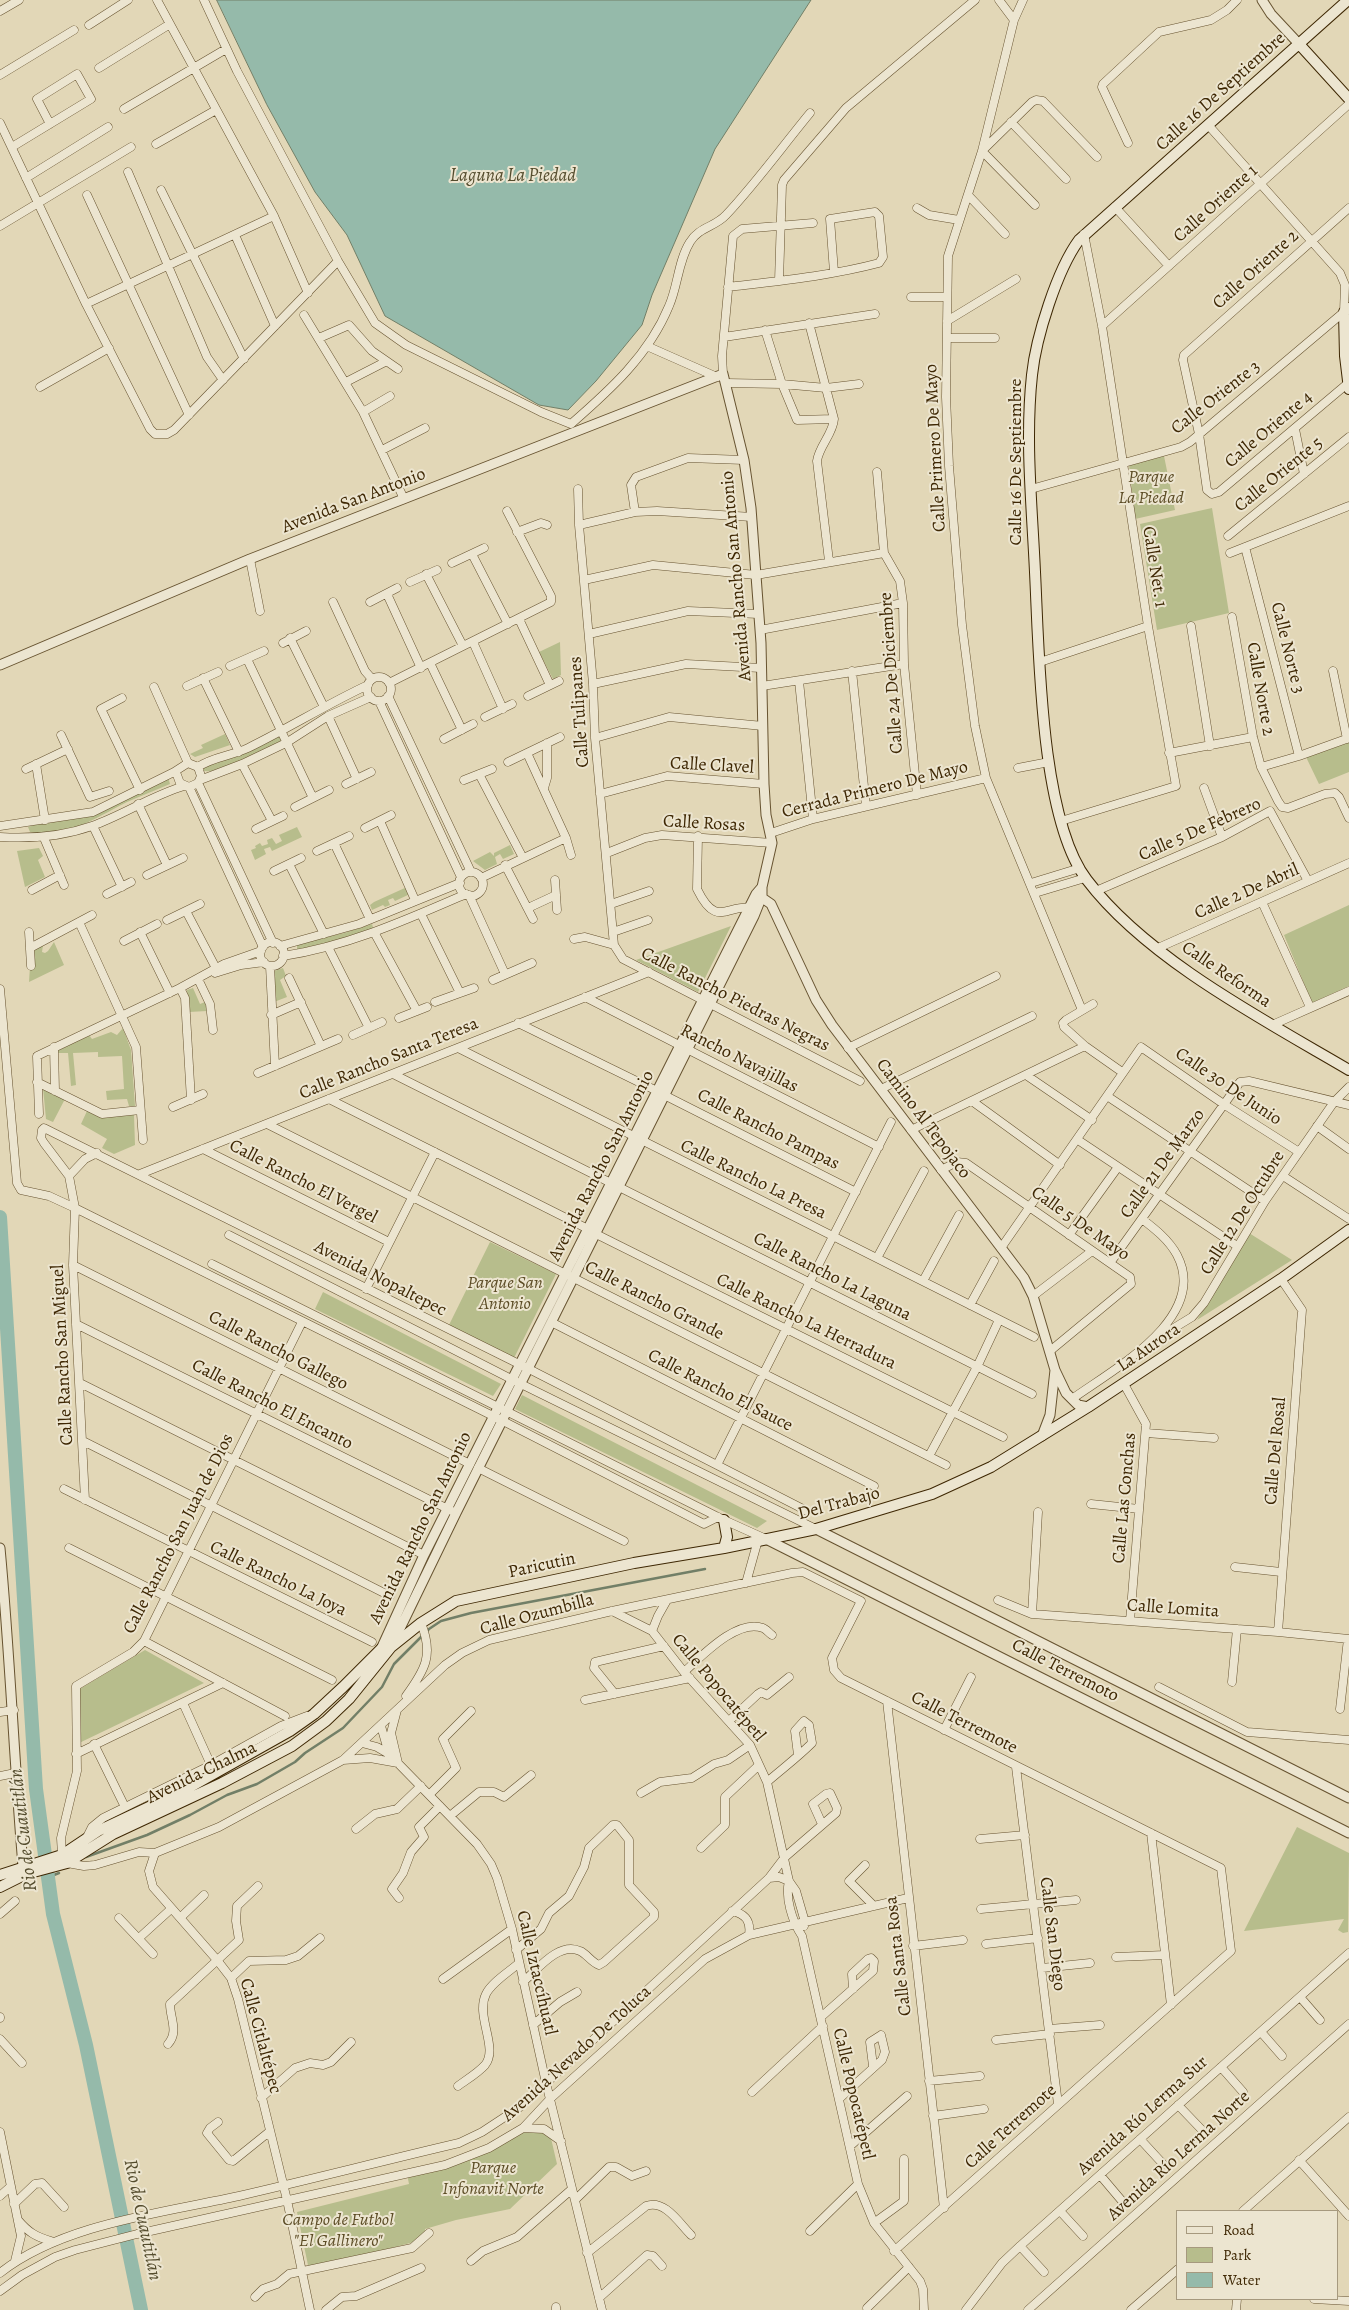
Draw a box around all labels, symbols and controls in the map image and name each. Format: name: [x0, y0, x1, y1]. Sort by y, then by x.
street label: Calle 16 De Septiembre: [1152, 28, 1290, 156]
street label: Calle Oriente 1: [1169, 160, 1263, 248]
water label: Laguna La Piedad: [450, 165, 576, 187]
street label: Calle Oriente 2: [1208, 226, 1304, 314]
street label: Calle Oriente 3: [1167, 356, 1265, 440]
street label: Calle Primero De Mayo: [921, 363, 951, 533]
street label: Calle 16 De Septiembre: [1006, 378, 1028, 546]
street label: Calle Oriente 4: [1221, 387, 1317, 473]
street label: Calle Oriente 5: [1230, 433, 1328, 517]
street label: Avenida San Antonio: [279, 464, 429, 538]
park label: Parque La Piedad: [1118, 467, 1184, 509]
street label: Avenida Rancho San Antonio: [717, 470, 757, 682]
street label: Calle Net. 1: [1137, 525, 1171, 609]
street label: Calle 24 De Diciembre: [876, 591, 908, 755]
street label: Calle Norte 3: [1265, 600, 1309, 696]
street label: Calle Norte 2: [1241, 641, 1279, 737]
street label: Calle Tulipanes: [565, 656, 595, 768]
street label: Calle Clavel: [670, 753, 754, 779]
street label: Cerrada Primero De Mayo: [780, 756, 970, 824]
street label: Calle 5 De Febrero: [1135, 793, 1265, 867]
street label: Calle Rosas: [662, 811, 746, 837]
street label: Calle 2 De Abril: [1191, 859, 1303, 925]
street label: Calle Reforma: [1177, 937, 1275, 1013]
street label: Calle Rancho Piedras Negras: [637, 943, 833, 1057]
street label: Calle Rancho Santa Teresa: [296, 1013, 482, 1105]
street label: Rancho Navajillas: [676, 1020, 802, 1098]
street label: Calle 30 De Junio: [1171, 1043, 1285, 1131]
street label: Camino Al Tepojaco: [871, 1055, 975, 1183]
street label: Avenida Rancho San Antonio: [544, 1067, 660, 1265]
street label: Calle Rancho Pampas: [693, 1085, 843, 1175]
street label: Calle 21 De Marzo: [1116, 1105, 1210, 1223]
street label: Calle Rancho El Vergel: [225, 1135, 381, 1229]
street label: Calle Rancho La Presa: [676, 1135, 830, 1225]
street label: Calle 12 De Octubre: [1196, 1147, 1290, 1279]
street label: Calle 5 De Mayo: [1027, 1182, 1133, 1266]
street label: Calle Rancho La Laguna: [749, 1228, 915, 1326]
street label: Avenida Nopaltepec: [310, 1236, 450, 1322]
street label: Calle Rancho Grande: [581, 1257, 727, 1345]
street label: Calle Rancho San Miguel: [47, 1264, 79, 1446]
street label: Calle Rancho La Herradura: [712, 1269, 900, 1375]
park label: Parque San Antonio: [467, 1273, 543, 1316]
street label: Calle Rancho Gallego: [205, 1307, 351, 1395]
street label: La Aurora: [1113, 1319, 1185, 1377]
street label: Calle Rancho El Sauce: [644, 1345, 796, 1437]
street label: Calle Rancho El Encanto: [188, 1355, 356, 1455]
street label: Calle Del Rosal: [1261, 1396, 1291, 1506]
street label: Avenida Rancho San Antonio: [365, 1428, 477, 1628]
street label: Calle Rancho San Juan de Dios: [119, 1430, 239, 1638]
street label: Calle Las Conchas: [1109, 1432, 1141, 1564]
street label: Del Trabajo: [796, 1483, 882, 1525]
street label: Calle Rancho La Joya: [206, 1536, 350, 1622]
street label: Paricutin: [506, 1548, 578, 1584]
street label: Calle Ozumbilla: [478, 1589, 596, 1641]
street label: Calle Lomita: [1126, 1595, 1220, 1623]
street label: Calle Popocatépetl: [667, 1630, 769, 1746]
street label: Calle Terremoto: [1008, 1635, 1122, 1707]
street label: Calle Terremote: [907, 1687, 1021, 1759]
street label: Avenida Chalma: [144, 1737, 260, 1809]
water label: Rio de Cuautitlán: [5, 1767, 43, 1893]
street label: Calle San Diego: [1034, 1876, 1070, 1992]
street label: Calle Santa Rosa: [881, 1895, 917, 2017]
street label: Calle Iztaccíhuatl: [511, 1909, 561, 2037]
street label: Calle Citlaltépec: [234, 1976, 286, 2096]
street label: Avenida Nevado De Toluca: [498, 1981, 656, 2127]
street label: Calle Popocatépetl: [827, 2026, 879, 2162]
street label: Avenida Río Lerma Sur: [1073, 2052, 1213, 2180]
street label: Calle Terremote: [960, 2080, 1062, 2174]
street label: Avenida Río Lerma Norte: [1103, 2086, 1255, 2226]
water label: Rio de Cuautitlán: [118, 2157, 166, 2283]
park label: Parque Infonavit Norte: [442, 2158, 544, 2200]
park label: Campo de Futbol "El Gallinero": [282, 2210, 394, 2252]
legend: [1176, 2210, 1339, 2300]
text: Road: [1223, 2220, 1254, 2240]
text: Park: [1223, 2245, 1251, 2265]
text: Water: [1223, 2270, 1260, 2290]

